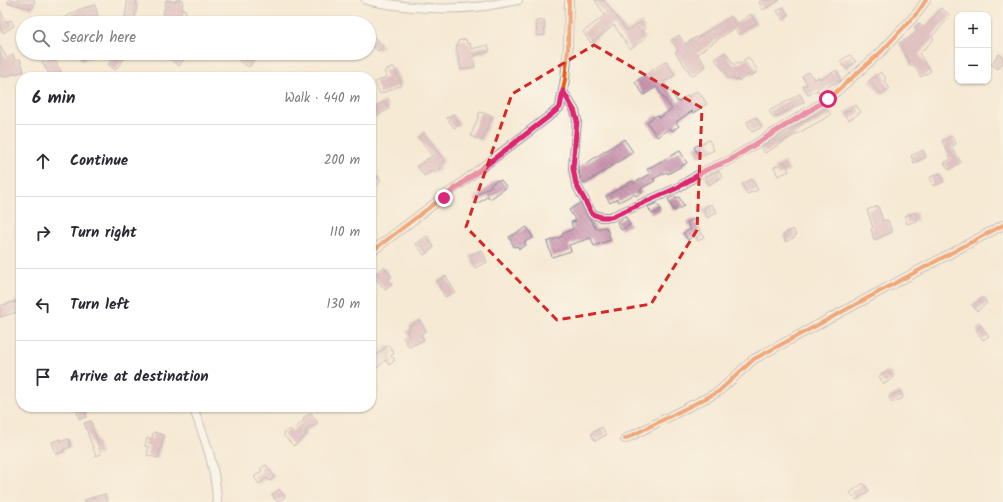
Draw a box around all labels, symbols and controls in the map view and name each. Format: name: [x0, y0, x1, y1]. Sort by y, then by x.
map controls: [955, 12, 991, 84]
button: +: [955, 12, 991, 48]
search box: [16, 16, 376, 60]
text: Search here: [62, 26, 136, 50]
icon: search: [30, 27, 52, 49]
button: −: [955, 48, 991, 84]
text: 6 min: [32, 85, 76, 112]
text: Walk · 440 m: [285, 88, 360, 109]
route start: [819, 90, 837, 108]
text: Continue: [70, 149, 128, 173]
icon: ahead: [32, 150, 54, 172]
text: 200 m: [324, 150, 360, 171]
route end: [435, 189, 453, 207]
text: Turn right: [70, 221, 137, 245]
icon: right: [32, 222, 54, 244]
text: 110 m: [330, 222, 360, 243]
text: Turn left: [70, 293, 130, 317]
icon: left: [32, 294, 54, 316]
text: 130 m: [326, 294, 360, 315]
text: Arrive at destination: [70, 365, 209, 389]
icon: arrive: [32, 366, 54, 388]

